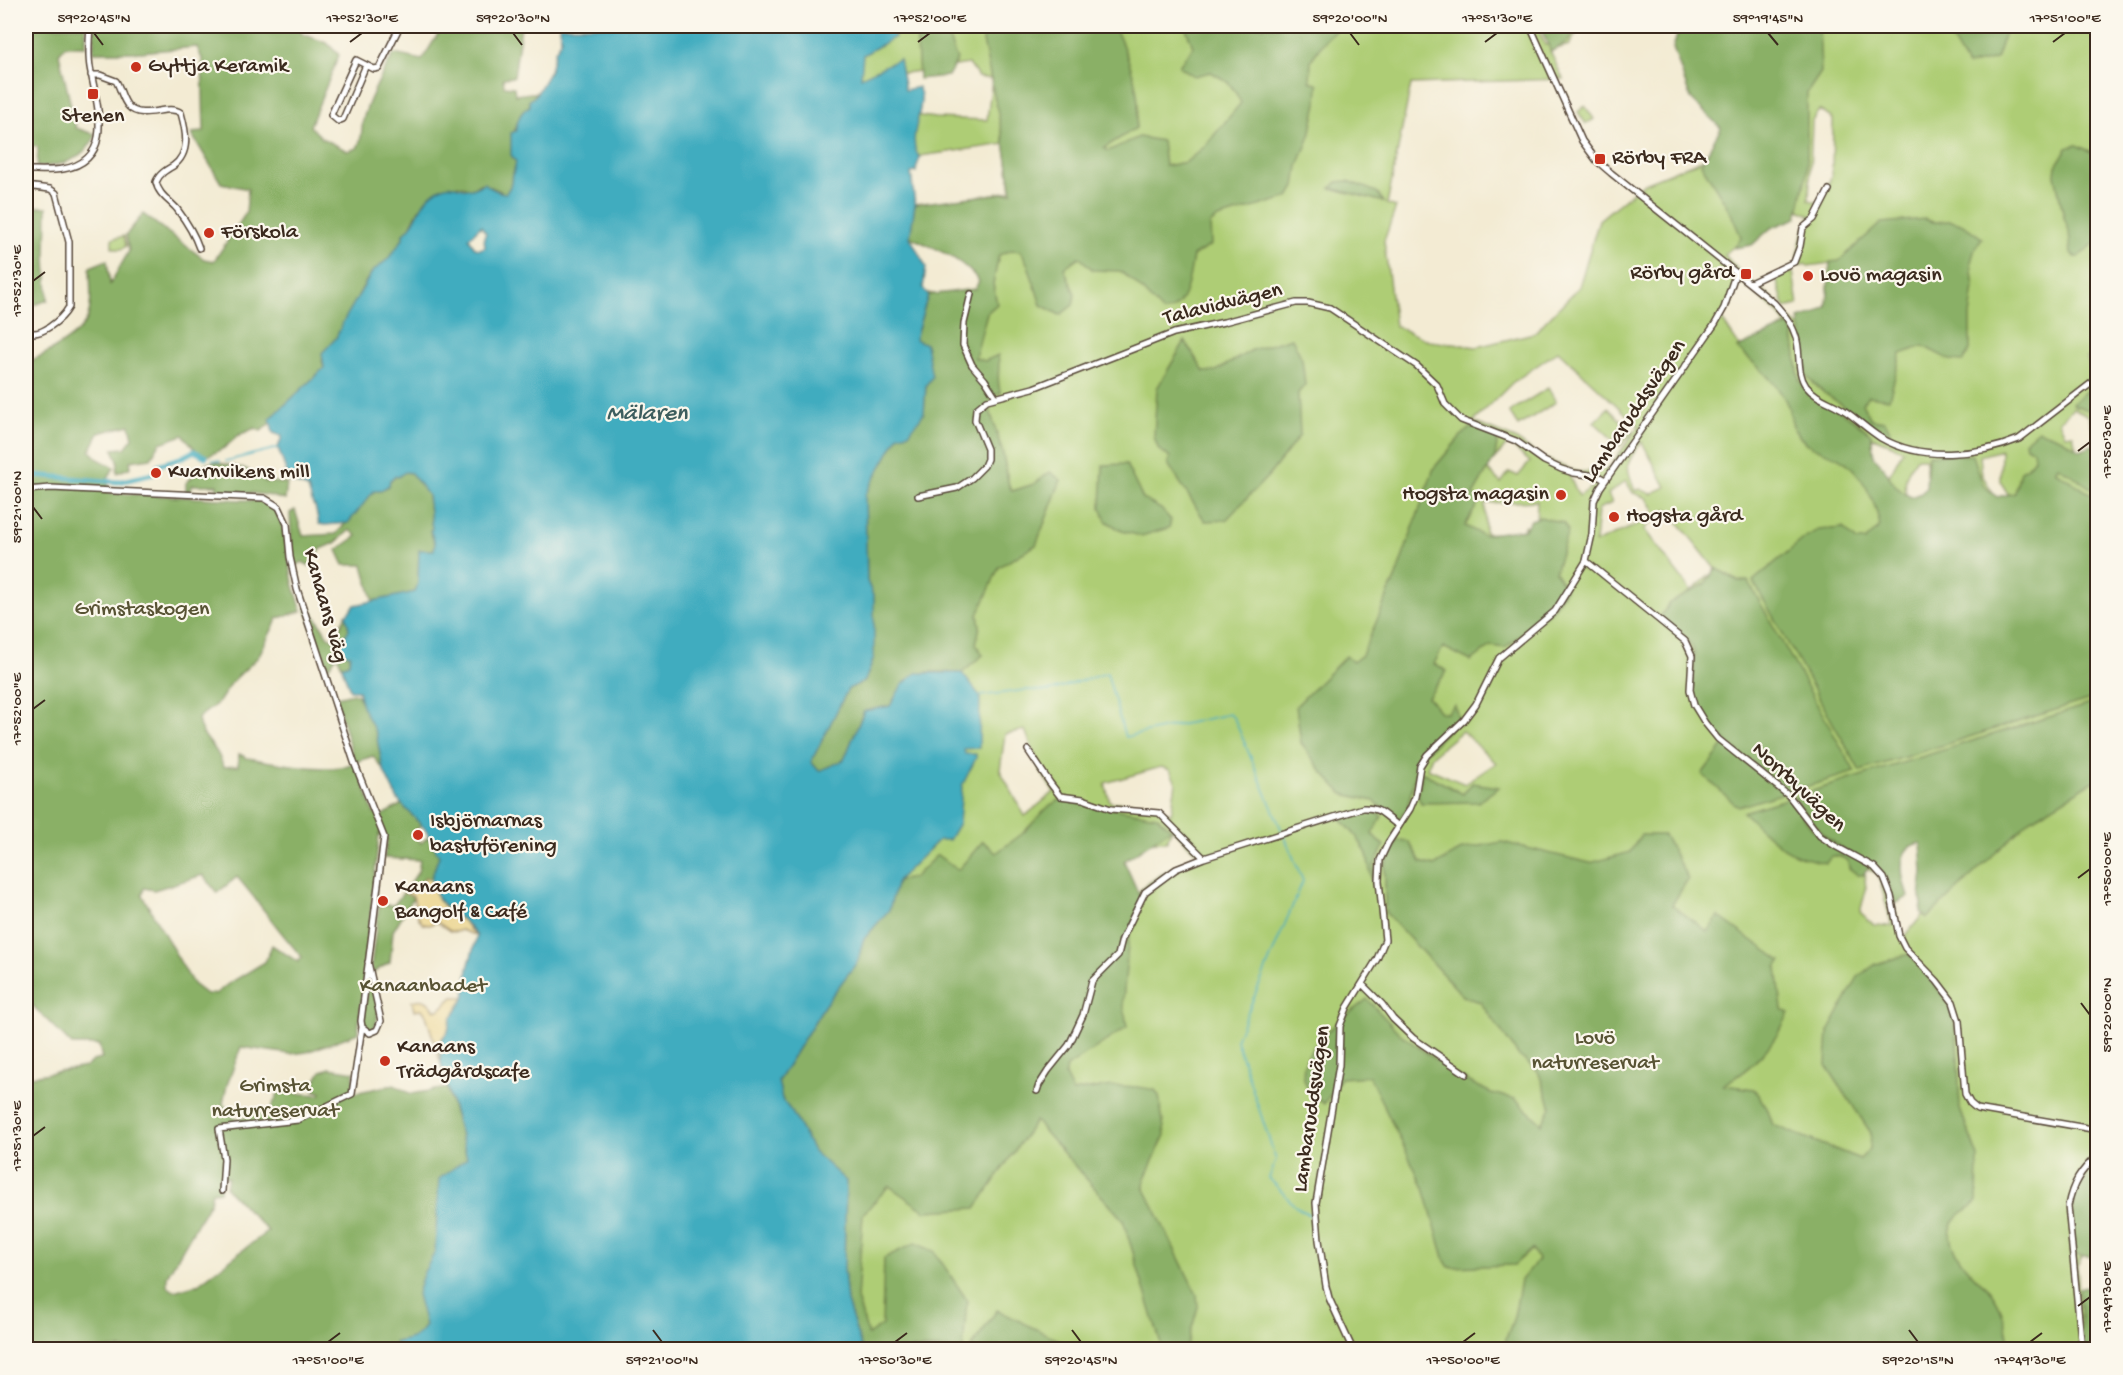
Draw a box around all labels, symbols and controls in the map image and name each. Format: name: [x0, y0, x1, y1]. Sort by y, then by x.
text: 59°20'45"N: [58, 10, 131, 28]
text: 17°52'30"E: [325, 10, 398, 28]
text: 59°20'30"N: [476, 10, 550, 28]
text: 17°52'00"E: [893, 10, 967, 28]
text: 59°20'00"N: [1313, 10, 1388, 28]
text: 17°51'30"E: [1461, 10, 1533, 28]
text: 59°19'45"N: [1733, 10, 1803, 28]
text: 17°51'00"E: [2029, 10, 2101, 28]
place label: Gyttja Keramik: [148, 54, 290, 80]
marker: Gyttja Keramik: [129, 60, 143, 74]
marker: Stenen: [86, 87, 100, 101]
place label: Stenen: [62, 104, 125, 130]
place label: Rörby FRA: [1612, 146, 1707, 172]
marker: Rörby FRA: [1593, 152, 1607, 166]
place label: Förskola: [220, 220, 299, 246]
marker: Förskola: [202, 226, 216, 240]
text: 17°52'30"E: [9, 245, 27, 318]
place label: Rörby gård: [1630, 261, 1736, 287]
place label: Lovö magasin: [1820, 263, 1942, 289]
marker: Rörby gård: [1739, 267, 1753, 281]
marker: Lovö magasin: [1801, 269, 1815, 283]
street label: Talavidvägen: [1159, 278, 1286, 333]
street label: Lambaruddsvägen: [1577, 335, 1693, 489]
water label: Mälaren: [607, 400, 688, 429]
text: 17°50'30"E: [2099, 405, 2117, 479]
place label: Kvarnvikens mill: [168, 460, 310, 486]
marker: Kvarnvikens mill: [149, 466, 163, 480]
text: 59°21'00"N: [9, 471, 27, 543]
place label: Hogsta magasin: [1402, 482, 1550, 508]
marker: Hogsta magasin: [1554, 488, 1568, 502]
place label: Hogsta gård: [1626, 504, 1745, 530]
marker: Hogsta gård: [1607, 510, 1621, 524]
street label: Kanaans väg: [295, 546, 353, 666]
park label: Grimstaskogen: [75, 597, 210, 623]
text: 17°52'00"E: [9, 672, 27, 746]
street label: Norrbyvägen: [1745, 738, 1851, 839]
place label: Isbjörnarnas bastuförening: [430, 809, 557, 860]
marker: Isbjörnarnas bastuförening: [411, 828, 425, 842]
text: 17°50'00"E: [2099, 832, 2117, 907]
place label: Kanaans Bangolf & Café: [394, 875, 528, 926]
marker: Kanaans Bangolf & Café: [376, 894, 390, 908]
park label: Kanaanbadet: [360, 974, 488, 1000]
text: 59°20'00"N: [2099, 977, 2117, 1052]
street label: Lambaruddsvägen: [1288, 1023, 1338, 1194]
park label: Lovö naturreservat: [1531, 1026, 1661, 1077]
place label: Kanaans Trädgårdscafe: [395, 1035, 530, 1086]
marker: Kanaans Trädgårdscafe: [378, 1054, 392, 1068]
park label: Grimsta naturreservat: [211, 1074, 341, 1125]
text: 17°51'30"E: [9, 1100, 27, 1172]
text: 17°49'30"E: [2099, 1261, 2117, 1333]
text: 17°51'00"E: [292, 1352, 364, 1370]
text: 59°21'00"N: [626, 1352, 698, 1370]
text: 17°50'30"E: [858, 1352, 932, 1370]
text: 59°20'45"N: [1045, 1352, 1118, 1370]
text: 17°50'00"E: [1425, 1352, 1500, 1370]
text: 59°20'15"N: [1882, 1352, 1954, 1370]
text: 17°49'30"E: [1994, 1352, 2066, 1370]

